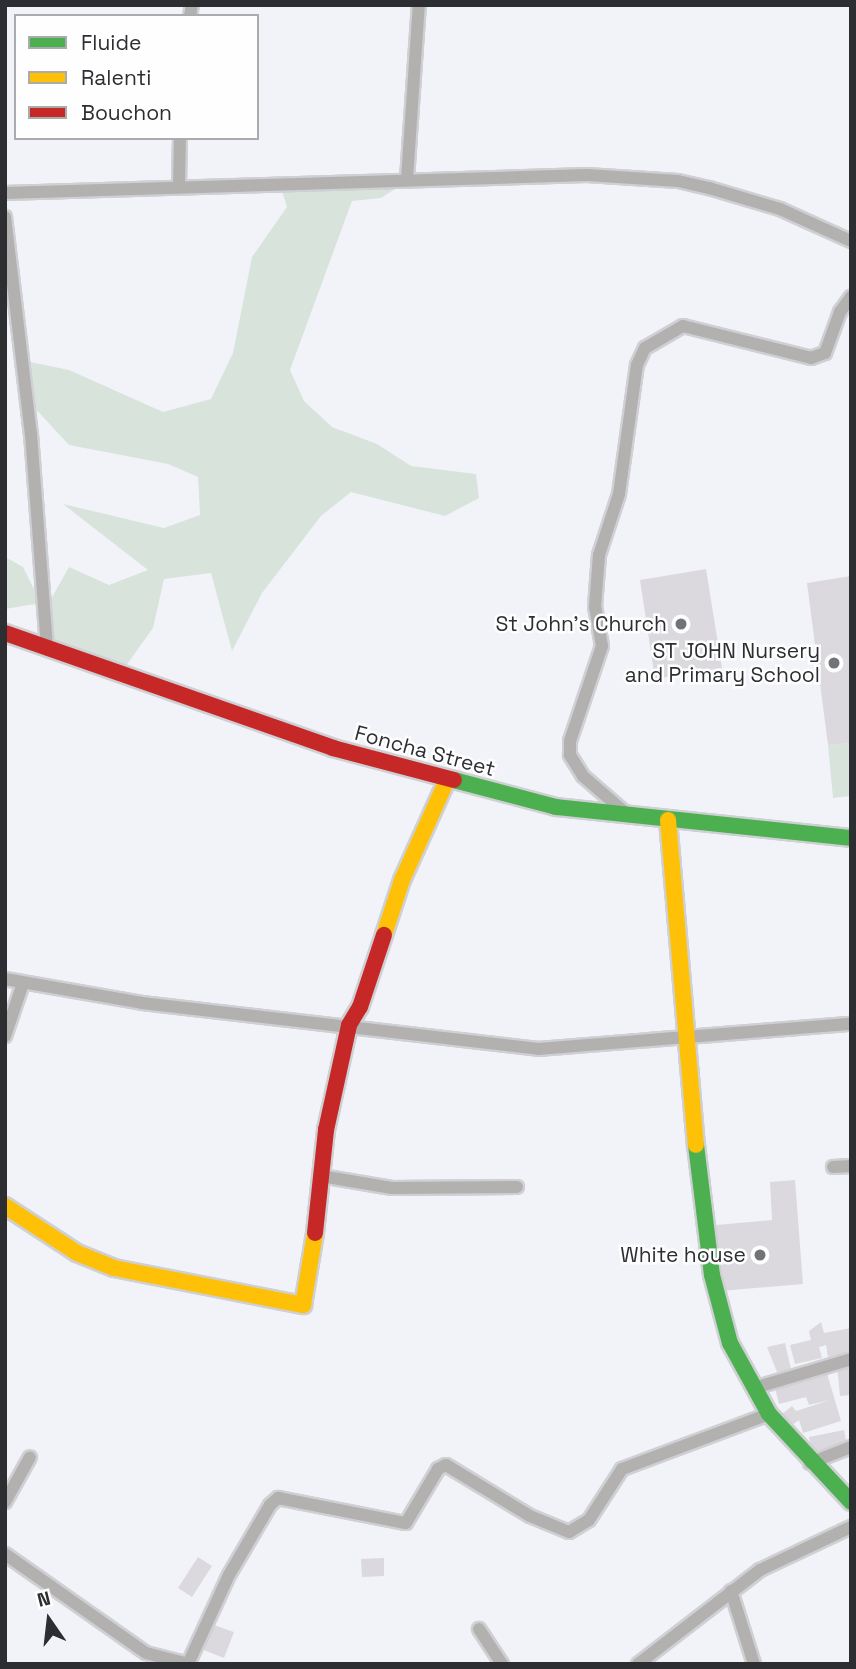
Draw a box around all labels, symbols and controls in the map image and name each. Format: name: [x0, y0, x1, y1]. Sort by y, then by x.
legend: [14, 14, 259, 140]
text: Fluide: [81, 29, 141, 56]
text: Ralenti: [81, 64, 151, 91]
text: Bouchon: [81, 99, 172, 126]
place label: St John's Church: [495, 611, 667, 637]
marker: St John's Church: [673, 616, 689, 632]
place label: ST JOHN Nursery and Primary School: [625, 638, 820, 688]
marker: ST JOHN Nursery and Primary School: [826, 655, 842, 671]
street label: Foncha Street: [352, 720, 498, 782]
place label: White house: [620, 1242, 746, 1268]
marker: White house: [752, 1247, 768, 1263]
north arrow: [14, 1585, 84, 1655]
text: N: [35, 1585, 53, 1613]

